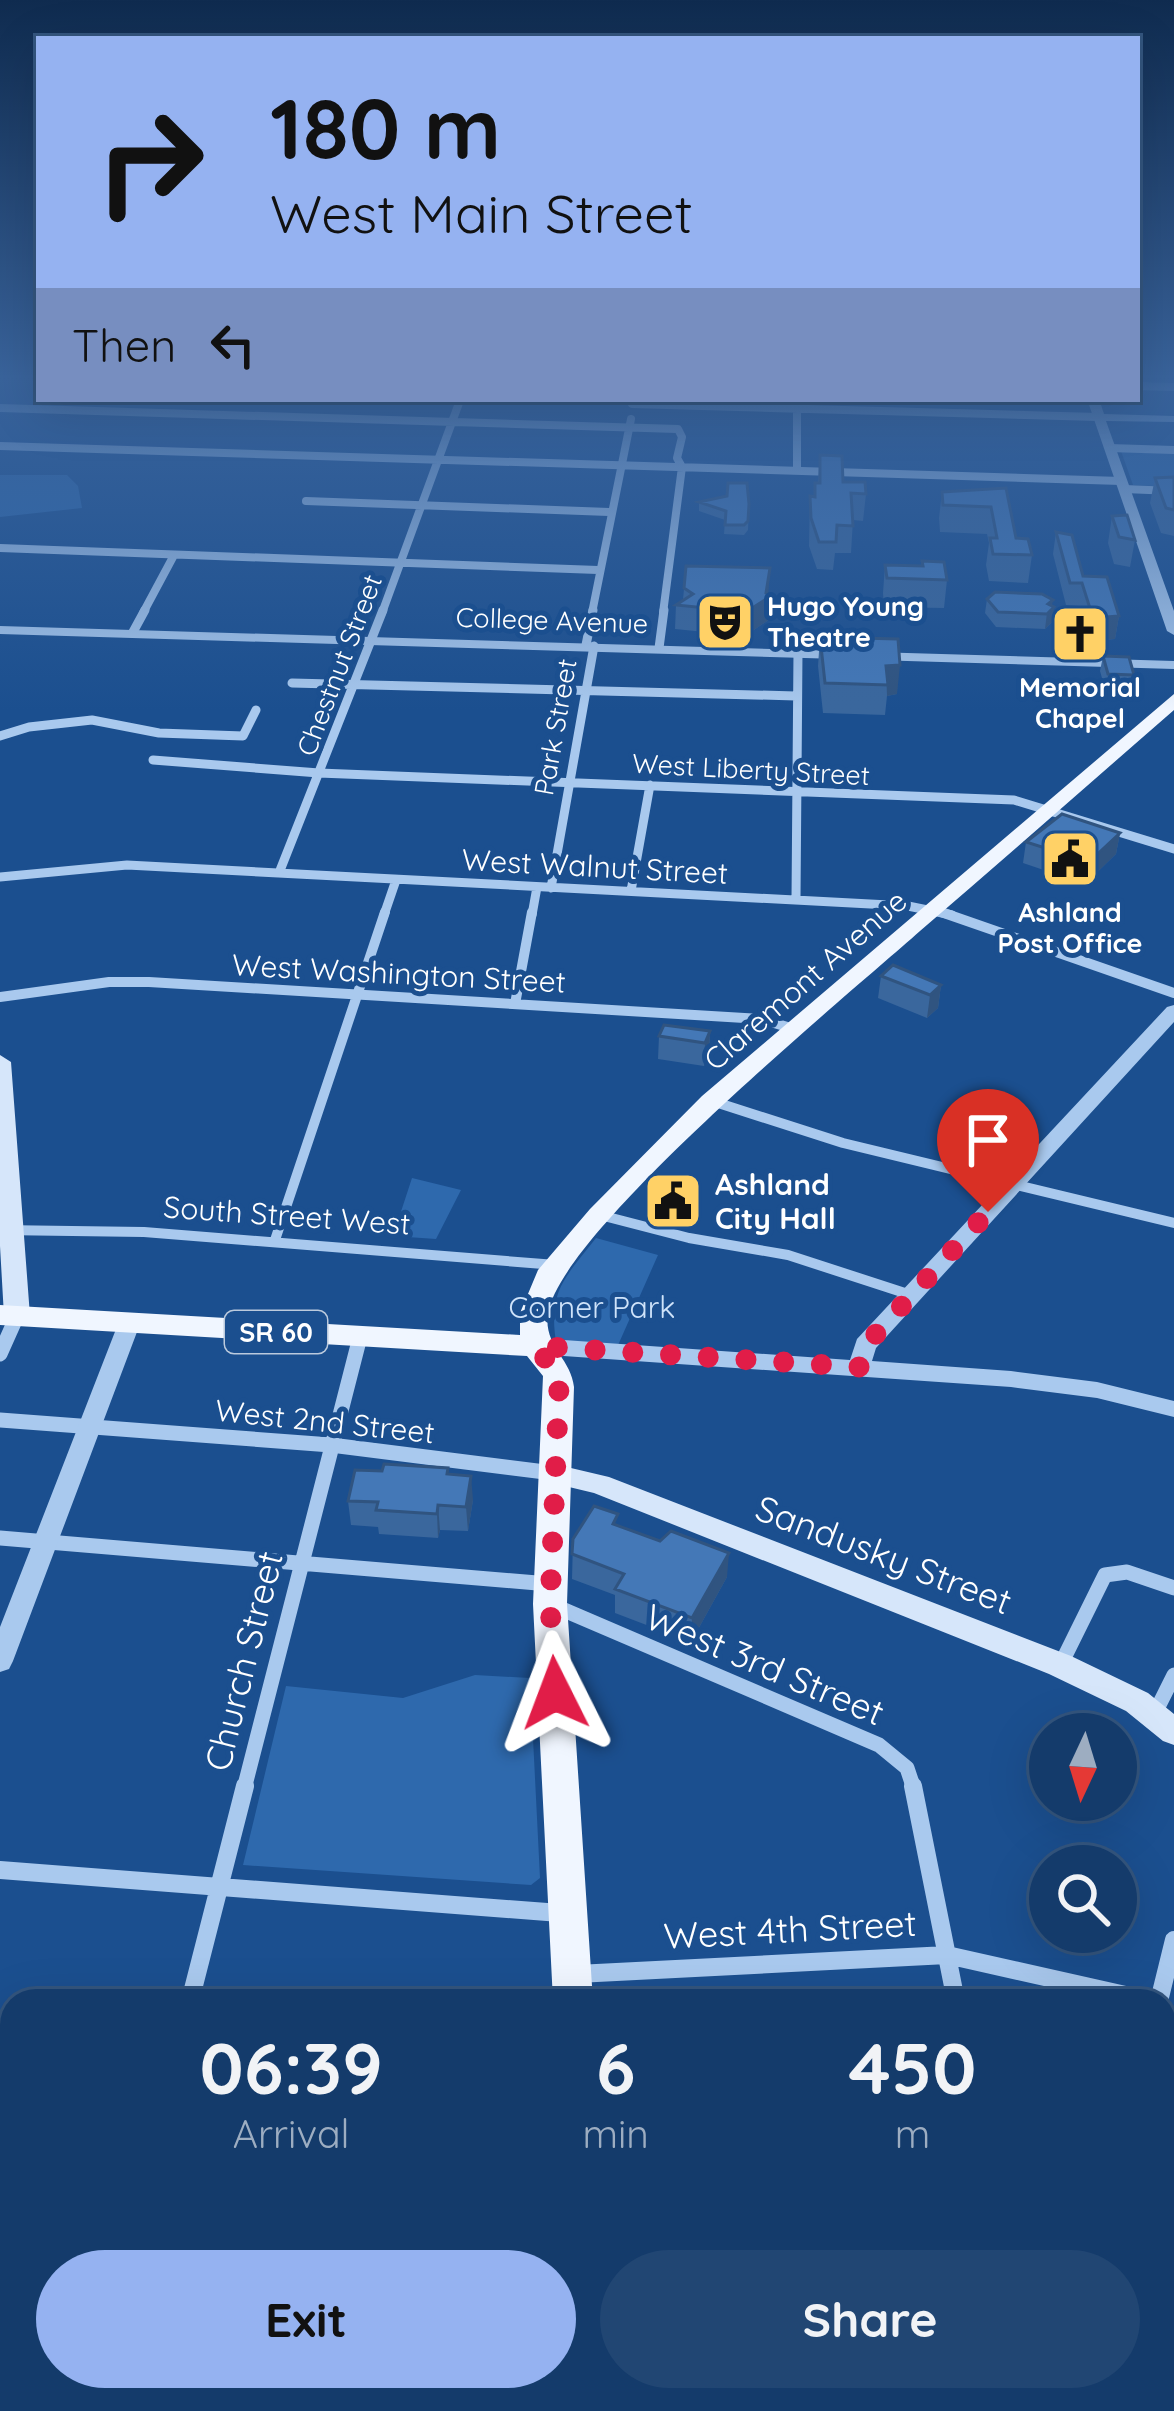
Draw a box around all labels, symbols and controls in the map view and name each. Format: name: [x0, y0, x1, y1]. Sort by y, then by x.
text: 180 m: [270, 75, 501, 180]
icon: right: [72, 84, 228, 240]
text: West Main Street: [270, 179, 693, 247]
icon: left: [200, 312, 266, 378]
text: Then: [72, 317, 176, 373]
street label: Chestnut Street: [289, 570, 389, 760]
place label: Hugo Young Theatre: [767, 589, 924, 654]
theatre icon: Hugo Young Theatre: [694, 591, 756, 653]
street label: College Avenue: [455, 600, 649, 640]
church icon: Memorial Chapel: [1049, 603, 1111, 665]
street label: Park Street: [526, 656, 584, 798]
place label: Memorial Chapel: [1019, 670, 1141, 735]
street label: West Liberty Street: [631, 746, 871, 792]
public building icon: Ashland Post Office: [1039, 828, 1101, 890]
street label: West Walnut Street: [461, 840, 729, 892]
street label: Claremont Avenue: [696, 882, 914, 1078]
place label: Ashland Post Office: [998, 895, 1142, 960]
street label: West Washington Street: [231, 945, 567, 1001]
pin: [937, 1089, 1039, 1212]
icon: arrive: [955, 1107, 1021, 1173]
place label: Ashland City Hall: [715, 1165, 836, 1237]
public building icon: Ashland City Hall: [642, 1170, 704, 1232]
street label: South Street West: [162, 1187, 412, 1243]
park label: Corner Park: [509, 1288, 675, 1326]
road number: SR 60: [225, 1311, 327, 1353]
street label: West 2nd Street: [214, 1391, 436, 1451]
street label: Sandusky Street: [750, 1485, 1018, 1623]
street label: Church Street: [194, 1546, 292, 1776]
street label: West 3rd Street: [639, 1593, 891, 1735]
position arrow: [492, 1630, 618, 1756]
north arrow: [1029, 1713, 1137, 1821]
map controls: [1029, 1713, 1137, 1953]
button: search: [1029, 1845, 1137, 1953]
street label: West 4th Street: [662, 1900, 918, 1958]
text: 06:39: [200, 2022, 383, 2112]
text: 6: [596, 2022, 636, 2112]
text: 450: [848, 2022, 976, 2112]
text: Arrival: [233, 2109, 350, 2158]
text: min: [582, 2109, 649, 2158]
text: m: [895, 2109, 930, 2158]
button: Exit: [36, 2250, 576, 2388]
button: Share: [600, 2250, 1140, 2388]

